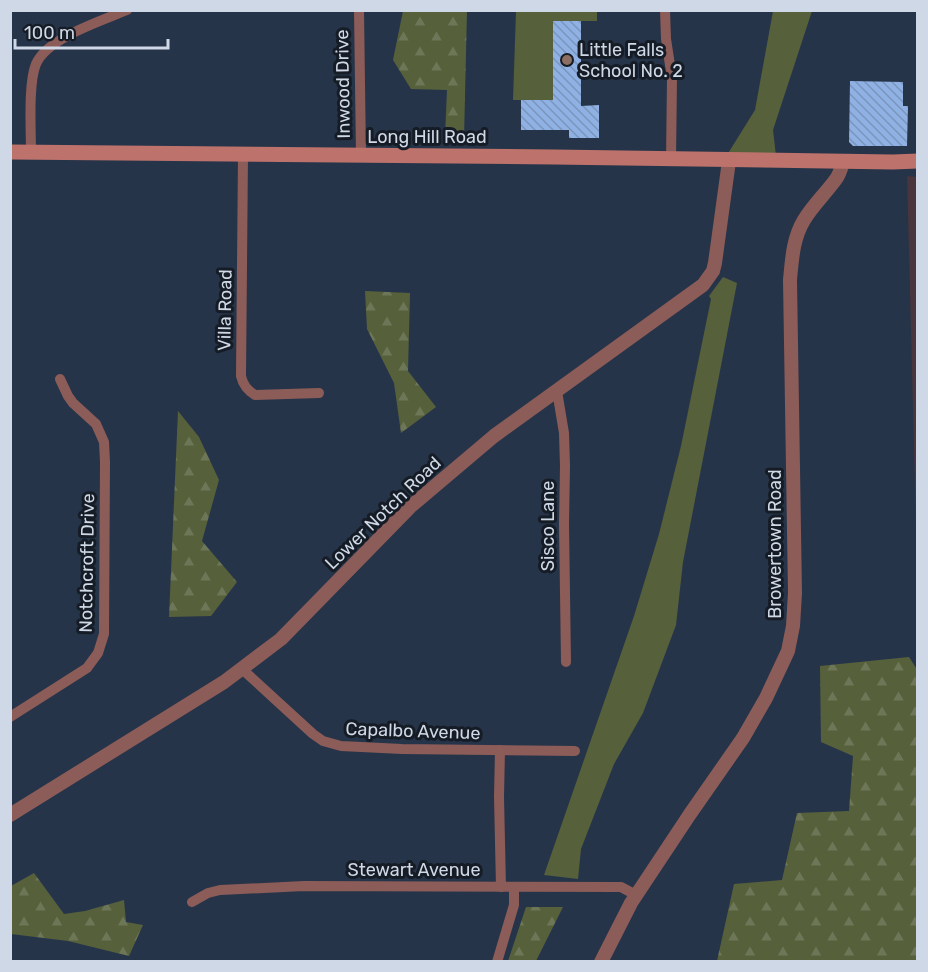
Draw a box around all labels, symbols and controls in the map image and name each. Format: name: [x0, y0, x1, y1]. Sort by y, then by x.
scale bar: [15, 12, 168, 50]
text: 100 m: [24, 22, 75, 44]
street label: Inwood Drive: [331, 29, 355, 139]
place label: Little Falls School No. 2: [579, 39, 683, 82]
marker: Little Falls School No. 2: [560, 53, 574, 67]
street label: Long Hill Road: [367, 126, 487, 148]
street label: Villa Road: [213, 269, 237, 351]
street label: Lower Notch Road: [320, 452, 446, 574]
street label: Browertown Road: [764, 469, 786, 619]
street label: Sisco Lane: [537, 481, 559, 571]
street label: Notchcroft Drive: [75, 493, 99, 633]
street label: Capalbo Avenue: [345, 718, 481, 744]
street label: Stewart Avenue: [347, 859, 481, 881]

